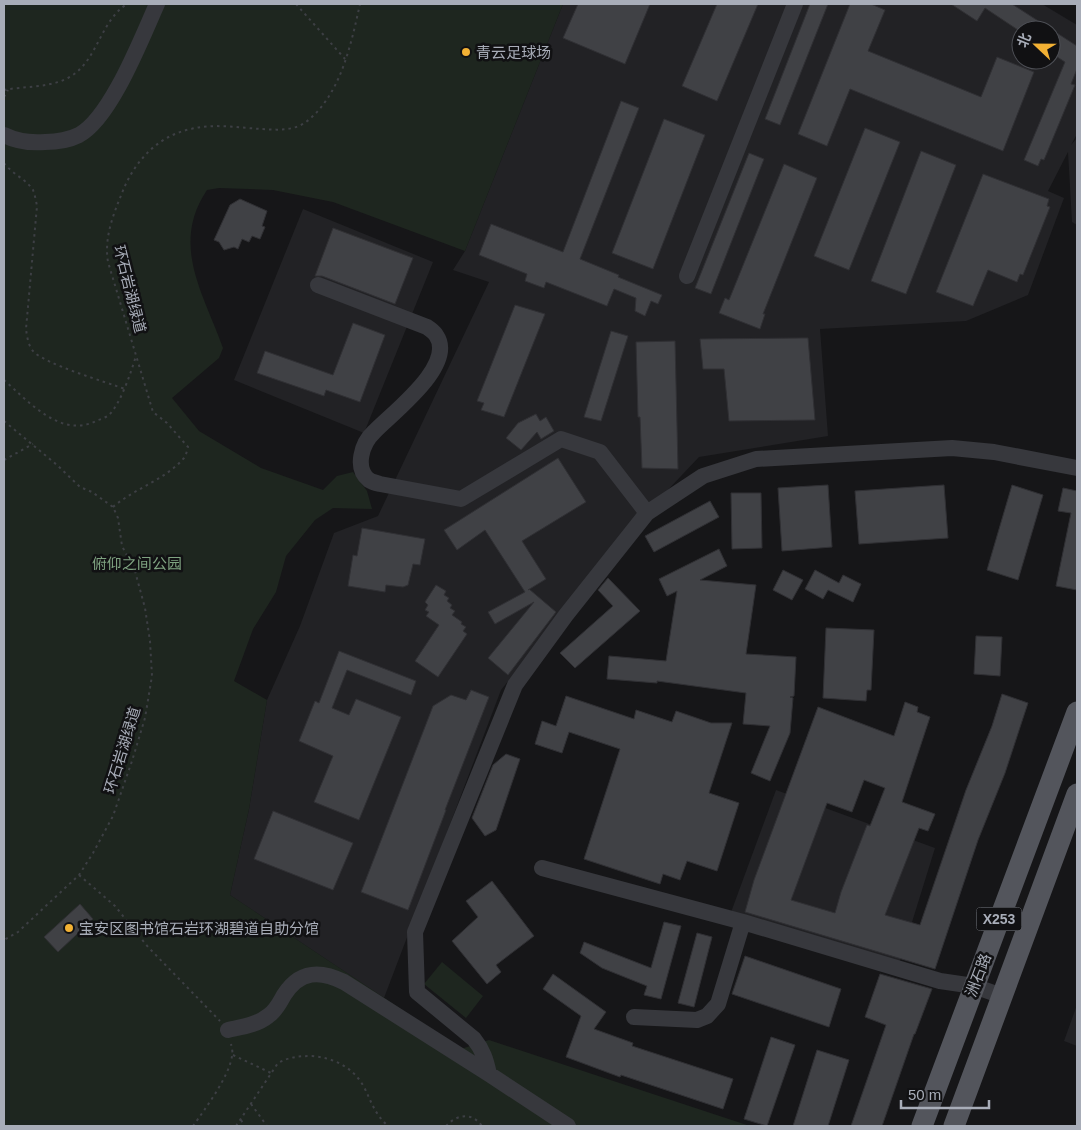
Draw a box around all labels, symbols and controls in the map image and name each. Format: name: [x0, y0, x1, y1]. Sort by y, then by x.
north arrow: [1011, 20, 1061, 70]
text: 北: [1014, 31, 1034, 50]
place label: 青云足球场: [476, 44, 551, 61]
marker: 青云足球场: [460, 46, 472, 58]
street label: 环石岩湖绿道: [111, 243, 149, 335]
park label: 俯仰之间公园: [92, 555, 182, 572]
street label: 环石岩湖绿道: [101, 704, 143, 796]
road number: X253: [976, 908, 1022, 931]
place label: 宝安区图书馆石岩环湖碧道自助分馆: [79, 920, 319, 937]
marker: 宝安区图书馆石岩环湖碧道自助分馆: [63, 922, 75, 934]
street label: 洲石路: [962, 951, 994, 999]
scale bar: [901, 1078, 988, 1110]
text: 50 m: [908, 1086, 941, 1103]

